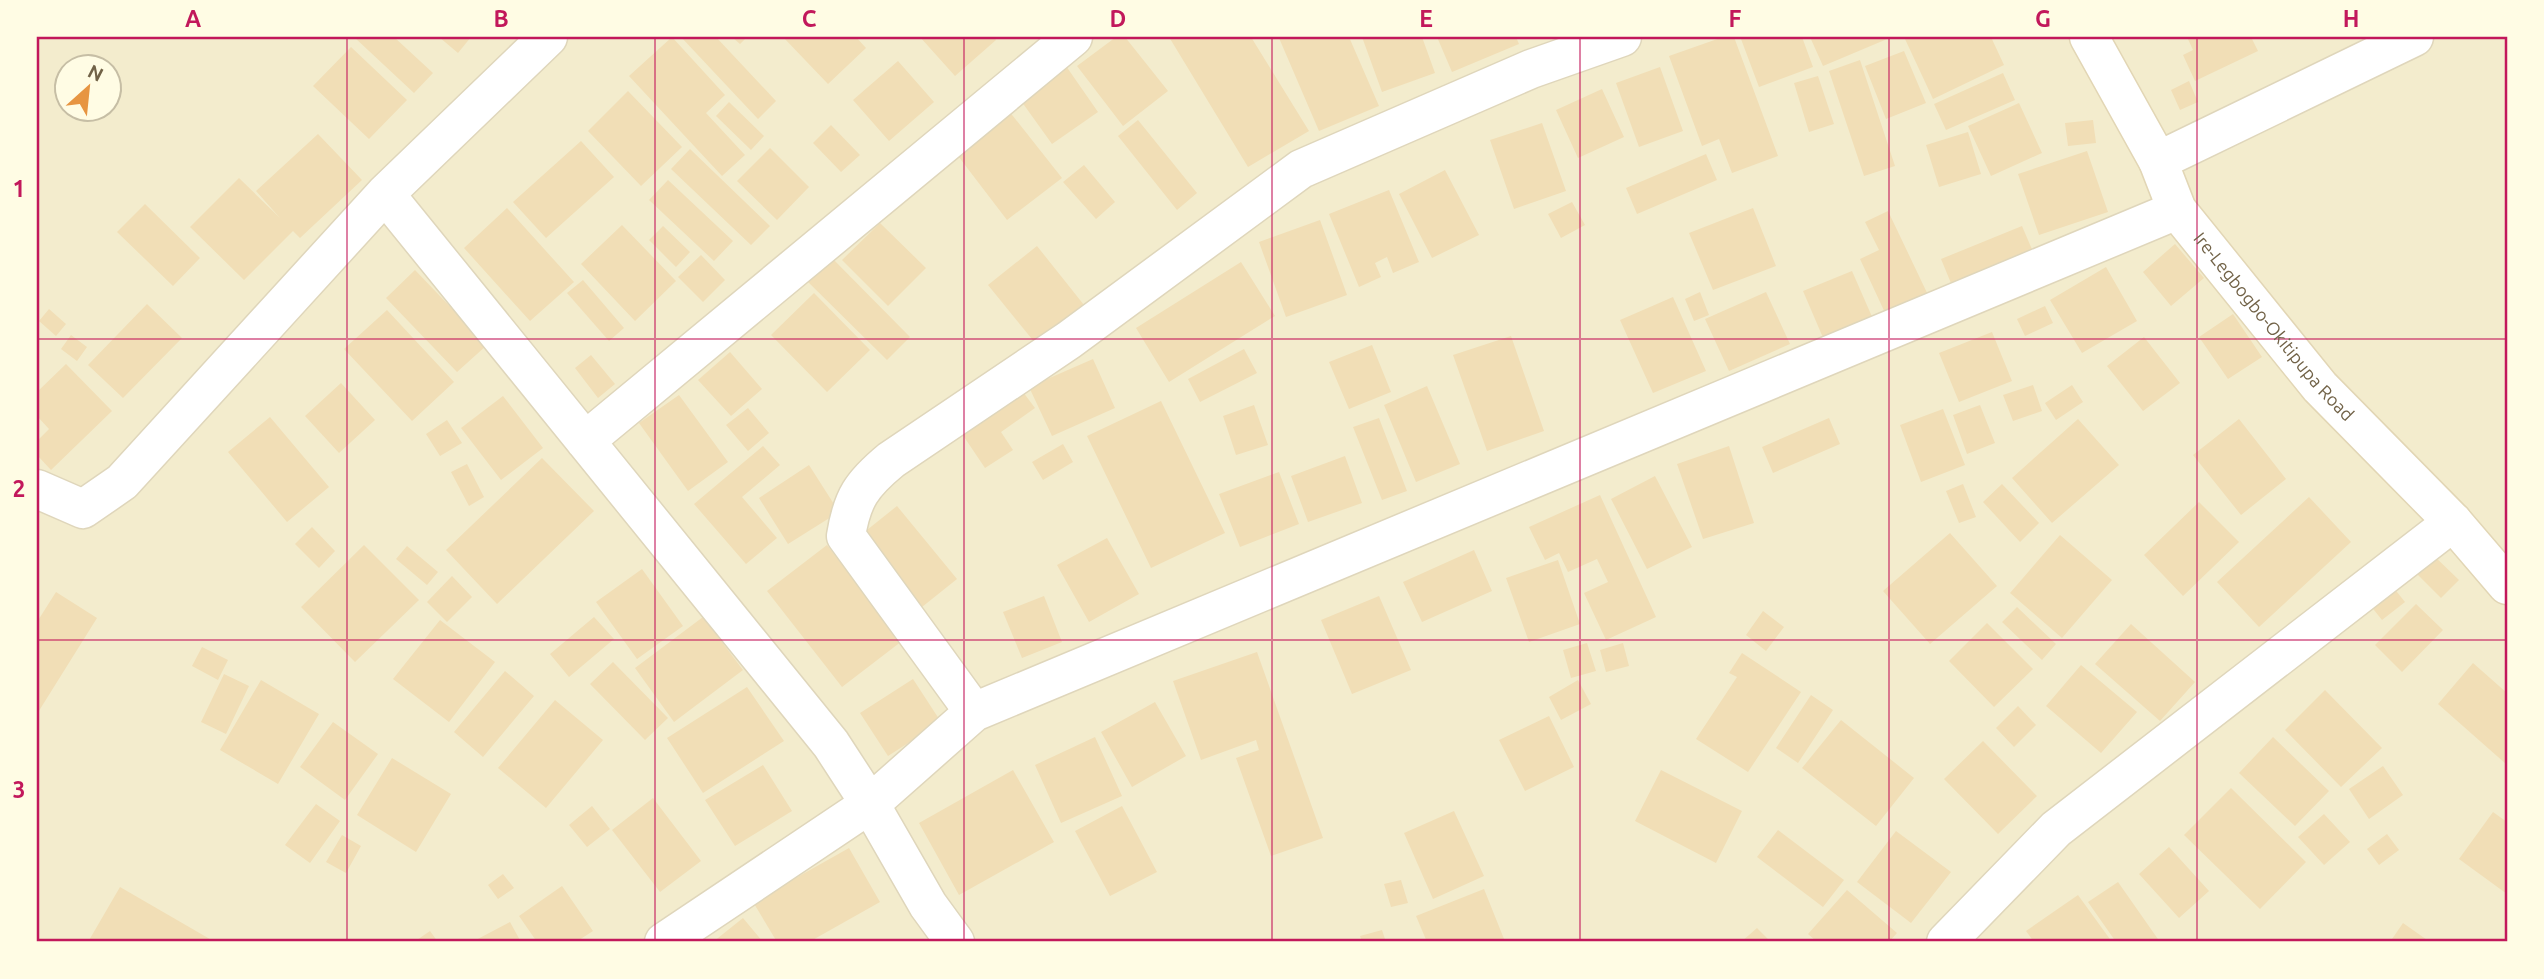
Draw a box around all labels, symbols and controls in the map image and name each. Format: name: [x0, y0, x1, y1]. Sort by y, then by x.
text: A: [185, 6, 201, 31]
text: B: [493, 6, 509, 31]
text: C: [802, 6, 817, 31]
text: D: [1110, 6, 1126, 31]
text: E: [1419, 6, 1433, 31]
text: F: [1729, 6, 1742, 31]
text: G: [2035, 6, 2051, 31]
text: H: [2343, 6, 2359, 31]
north arrow: [52, 52, 122, 122]
text: N: [84, 60, 107, 86]
text: 1: [13, 176, 25, 201]
street label: Ire-Legbogbo-Okitipupa Road: [2190, 228, 2358, 424]
text: 2: [13, 476, 25, 501]
text: 3: [13, 777, 25, 802]

